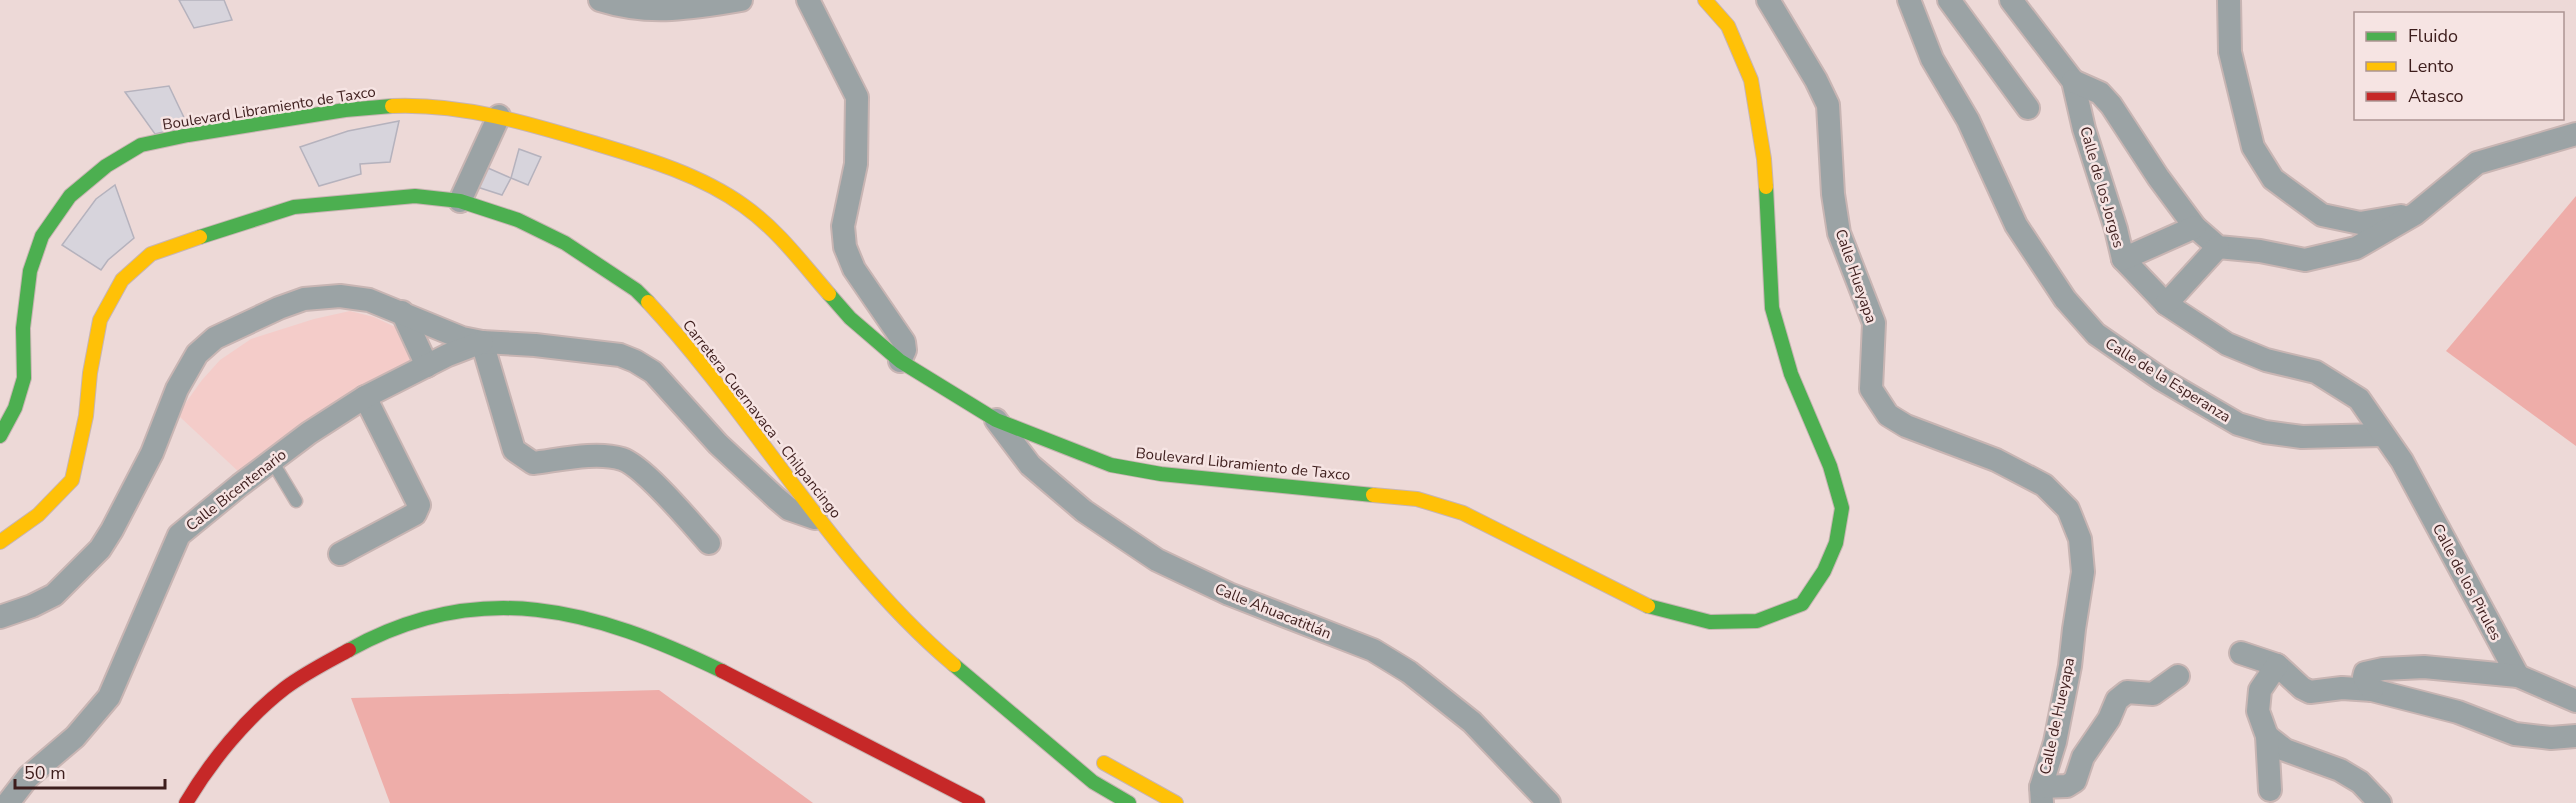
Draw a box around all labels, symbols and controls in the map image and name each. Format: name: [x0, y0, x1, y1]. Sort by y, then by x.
legend: [2354, 12, 2564, 120]
text: Fluido: [2408, 24, 2458, 48]
text: Lento: [2408, 54, 2454, 78]
street label: Boulevard Libramiento de Taxco: [161, 81, 377, 135]
text: Atasco: [2408, 84, 2464, 108]
street label: Calle de los Jorges: [2075, 124, 2129, 250]
street label: Calle Hueyapa: [1831, 226, 1881, 326]
street label: Carretera Cuernavaca - Chilpancingo: [678, 316, 846, 522]
street label: Calle de la Esperanza: [2101, 333, 2235, 427]
street label: Boulevard Libramiento de Taxco: [1135, 443, 1351, 485]
street label: Calle Bicentenario: [182, 445, 290, 535]
street label: Calle de los Pirules: [2428, 520, 2506, 644]
street label: Calle Ahuacatitlán: [1212, 579, 1334, 643]
street label: Calle de Hueyapa: [2035, 656, 2079, 776]
scale bar: [15, 752, 165, 790]
text: 50 m: [24, 761, 66, 785]

